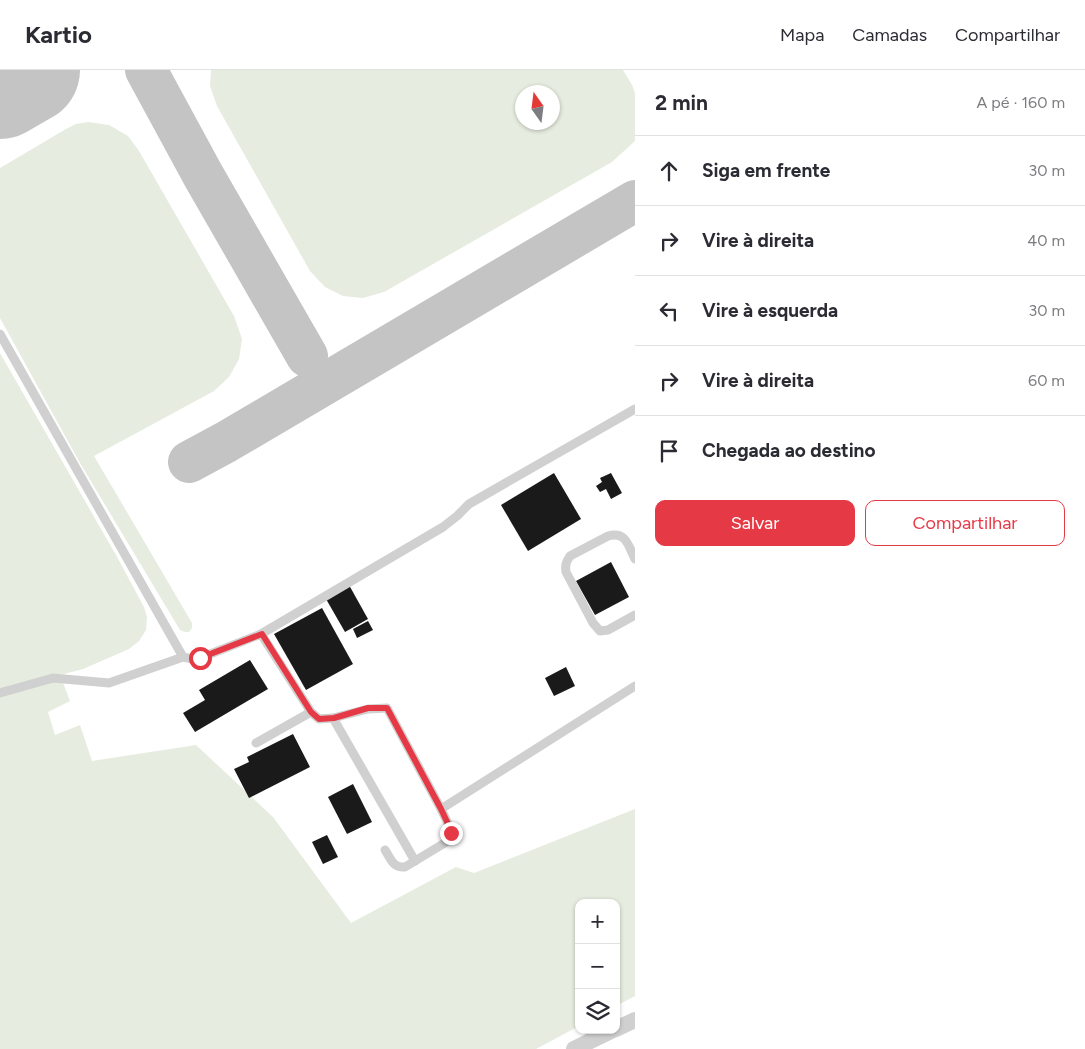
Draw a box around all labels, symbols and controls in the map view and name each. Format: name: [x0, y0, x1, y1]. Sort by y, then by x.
text: Kartio: [25, 20, 92, 49]
text: Mapa: [780, 24, 824, 46]
text: Camadas: [852, 24, 927, 46]
text: Compartilhar: [955, 24, 1060, 46]
north arrow: [515, 85, 560, 130]
text: 2 min: [655, 90, 708, 115]
text: A pé · 160 m: [977, 93, 1065, 112]
icon: ahead: [655, 157, 683, 185]
text: Siga em frente: [702, 159, 830, 182]
text: 30 m: [1028, 161, 1065, 180]
icon: right: [655, 227, 683, 255]
text: Vire à direita: [702, 229, 814, 252]
text: 40 m: [1027, 231, 1065, 250]
icon: left: [655, 297, 683, 325]
text: Vire à esquerda: [702, 299, 838, 322]
text: 30 m: [1028, 301, 1065, 320]
icon: right: [655, 367, 683, 395]
text: Vire à direita: [702, 369, 814, 392]
text: 60 m: [1028, 371, 1065, 390]
icon: arrive: [655, 437, 683, 465]
text: Chegada ao destino: [702, 439, 875, 462]
button: Salvar: [655, 500, 855, 546]
button: Compartilhar: [865, 500, 1065, 546]
route start: [189, 647, 212, 670]
route end: [440, 822, 463, 845]
map controls: [575, 899, 620, 1034]
button: +: [575, 899, 620, 944]
button: −: [575, 944, 620, 989]
button: layers: [575, 989, 620, 1034]

